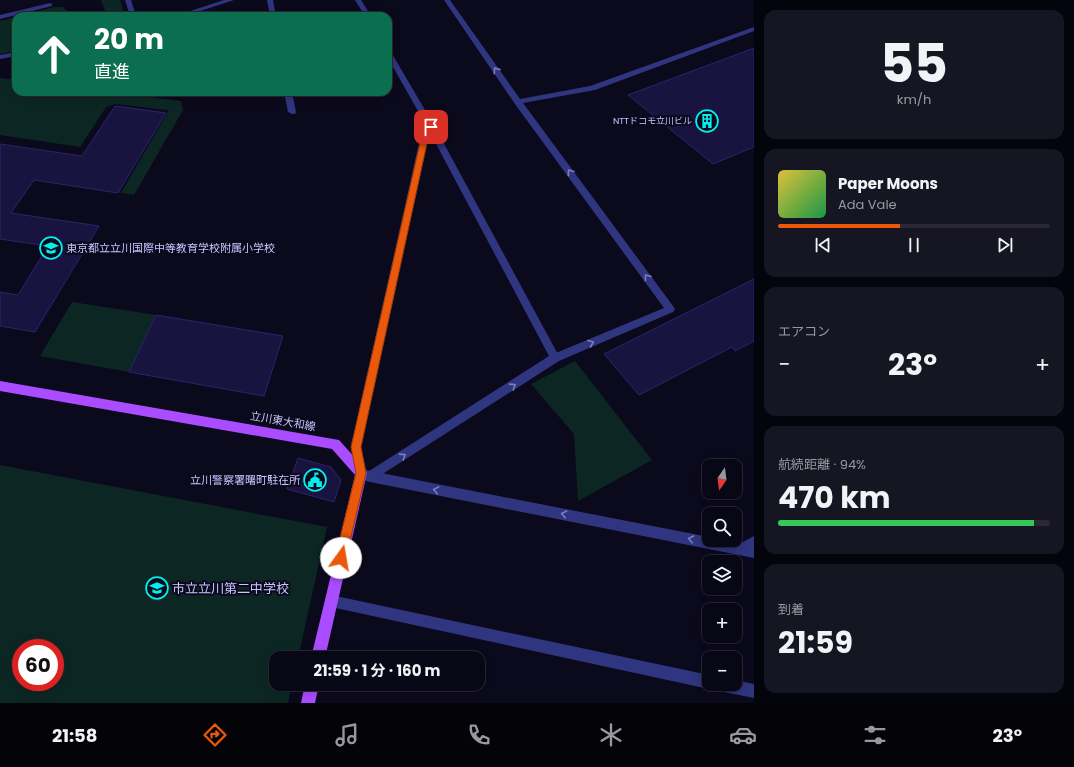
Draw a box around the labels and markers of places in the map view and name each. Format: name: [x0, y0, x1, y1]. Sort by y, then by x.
building icon: NTTドコモ立川ビル: [694, 108, 720, 134]
pin: [414, 110, 448, 144]
place label: NTTドコモ立川ビル: [613, 115, 692, 127]
school or university icon: 東京都立立川国際中等教育学校附属小学校: [38, 235, 64, 261]
place label: 東京都立立川国際中等教育学校附属小学校: [66, 240, 275, 256]
public building icon: 立川警察署曙町駐在所: [302, 467, 328, 493]
place label: 立川警察署曙町駐在所: [190, 472, 301, 488]
school or university icon: 市立立川第二中学校: [144, 575, 170, 601]
place label: 市立立川第二中学校: [172, 579, 289, 598]

